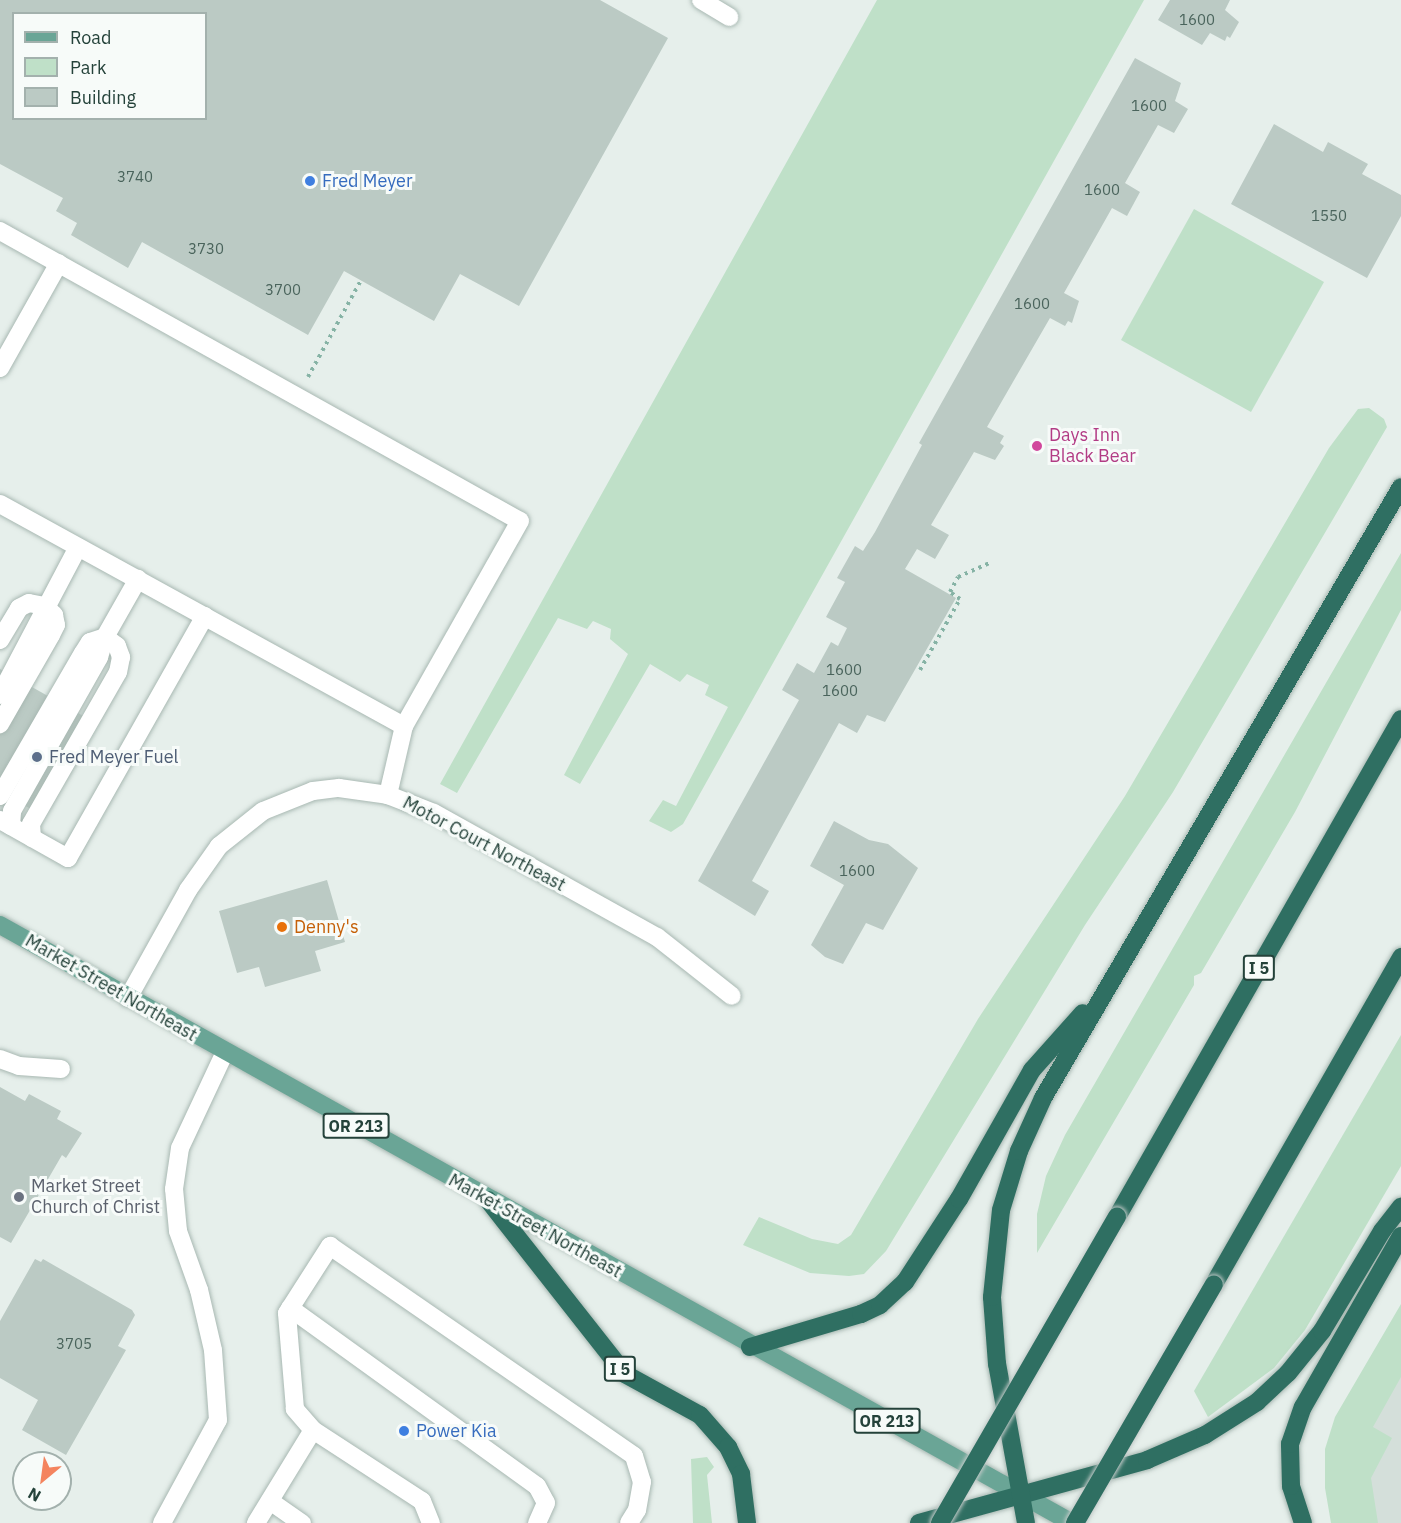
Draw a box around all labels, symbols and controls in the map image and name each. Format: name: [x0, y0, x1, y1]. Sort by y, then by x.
house number: 1600: [1179, 11, 1215, 29]
legend: [12, 12, 207, 120]
text: Road: [70, 26, 111, 49]
text: Park: [70, 56, 106, 79]
text: Building: [70, 86, 136, 109]
house number: 1600: [1131, 97, 1167, 115]
house number: 3740: [117, 168, 153, 186]
place label: Fred Meyer: [322, 170, 413, 192]
marker: Fred Meyer: [303, 174, 317, 188]
house number: 1600: [1084, 181, 1120, 199]
house number: 1550: [1311, 207, 1347, 225]
house number: 3730: [188, 240, 224, 258]
house number: 3700: [265, 281, 301, 299]
house number: 1600: [1014, 295, 1050, 313]
place label: Days Inn Black Bear: [1049, 425, 1136, 468]
marker: Days Inn Black Bear: [1030, 439, 1044, 453]
house number: 1600: [826, 661, 862, 679]
house number: 1600: [822, 682, 858, 700]
place label: Fred Meyer Fuel: [49, 746, 178, 768]
marker: Fred Meyer Fuel: [30, 750, 44, 764]
street label: Motor Court Northeast: [399, 792, 569, 896]
house number: 1600: [839, 862, 875, 880]
place label: Denny's: [294, 916, 359, 938]
marker: Denny's: [275, 920, 289, 934]
street label: Market Street Northeast: [21, 930, 201, 1046]
road number: I 5: [1242, 955, 1276, 981]
road number: OR 213: [322, 1113, 391, 1139]
street label: Market Street Northeast: [445, 1169, 625, 1283]
place label: Market Street Church of Christ: [31, 1176, 160, 1218]
marker: Market Street Church of Christ: [12, 1190, 26, 1204]
house number: 3705: [56, 1335, 92, 1353]
road number: I 5: [604, 1356, 636, 1382]
road number: OR 213: [852, 1408, 922, 1434]
place label: Power Kia: [416, 1420, 497, 1442]
marker: Power Kia: [397, 1424, 411, 1438]
north arrow: [12, 1451, 72, 1511]
text: N: [24, 1483, 44, 1507]

